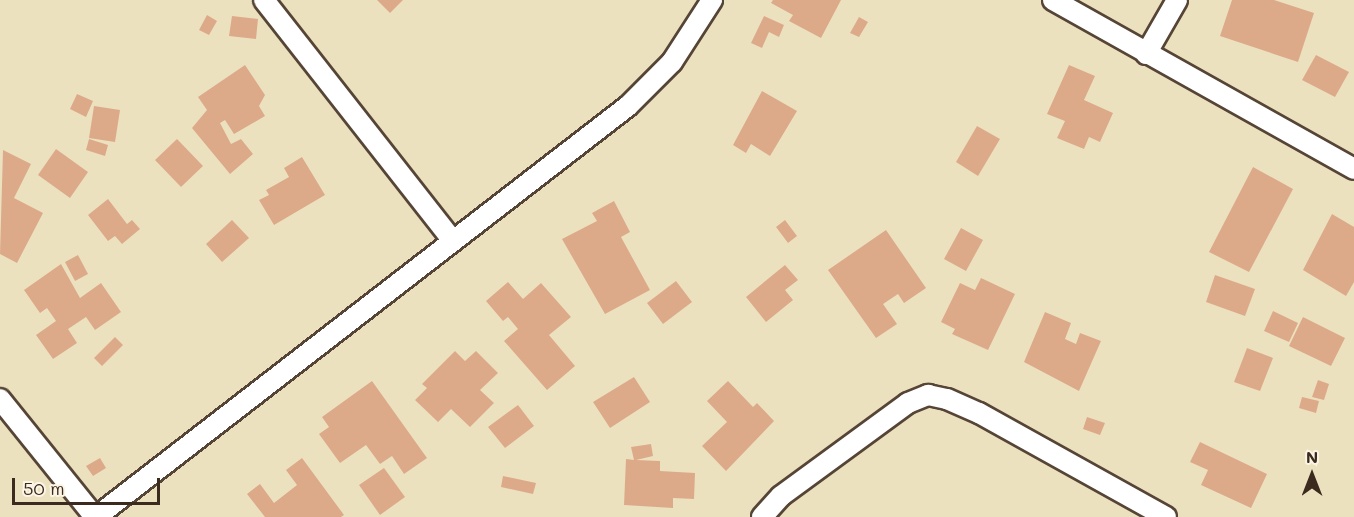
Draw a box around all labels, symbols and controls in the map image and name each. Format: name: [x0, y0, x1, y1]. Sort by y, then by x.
north arrow: [1282, 445, 1342, 505]
text: N: [1306, 446, 1318, 467]
scale bar: [15, 466, 164, 504]
text: 50 m: [23, 476, 65, 500]

